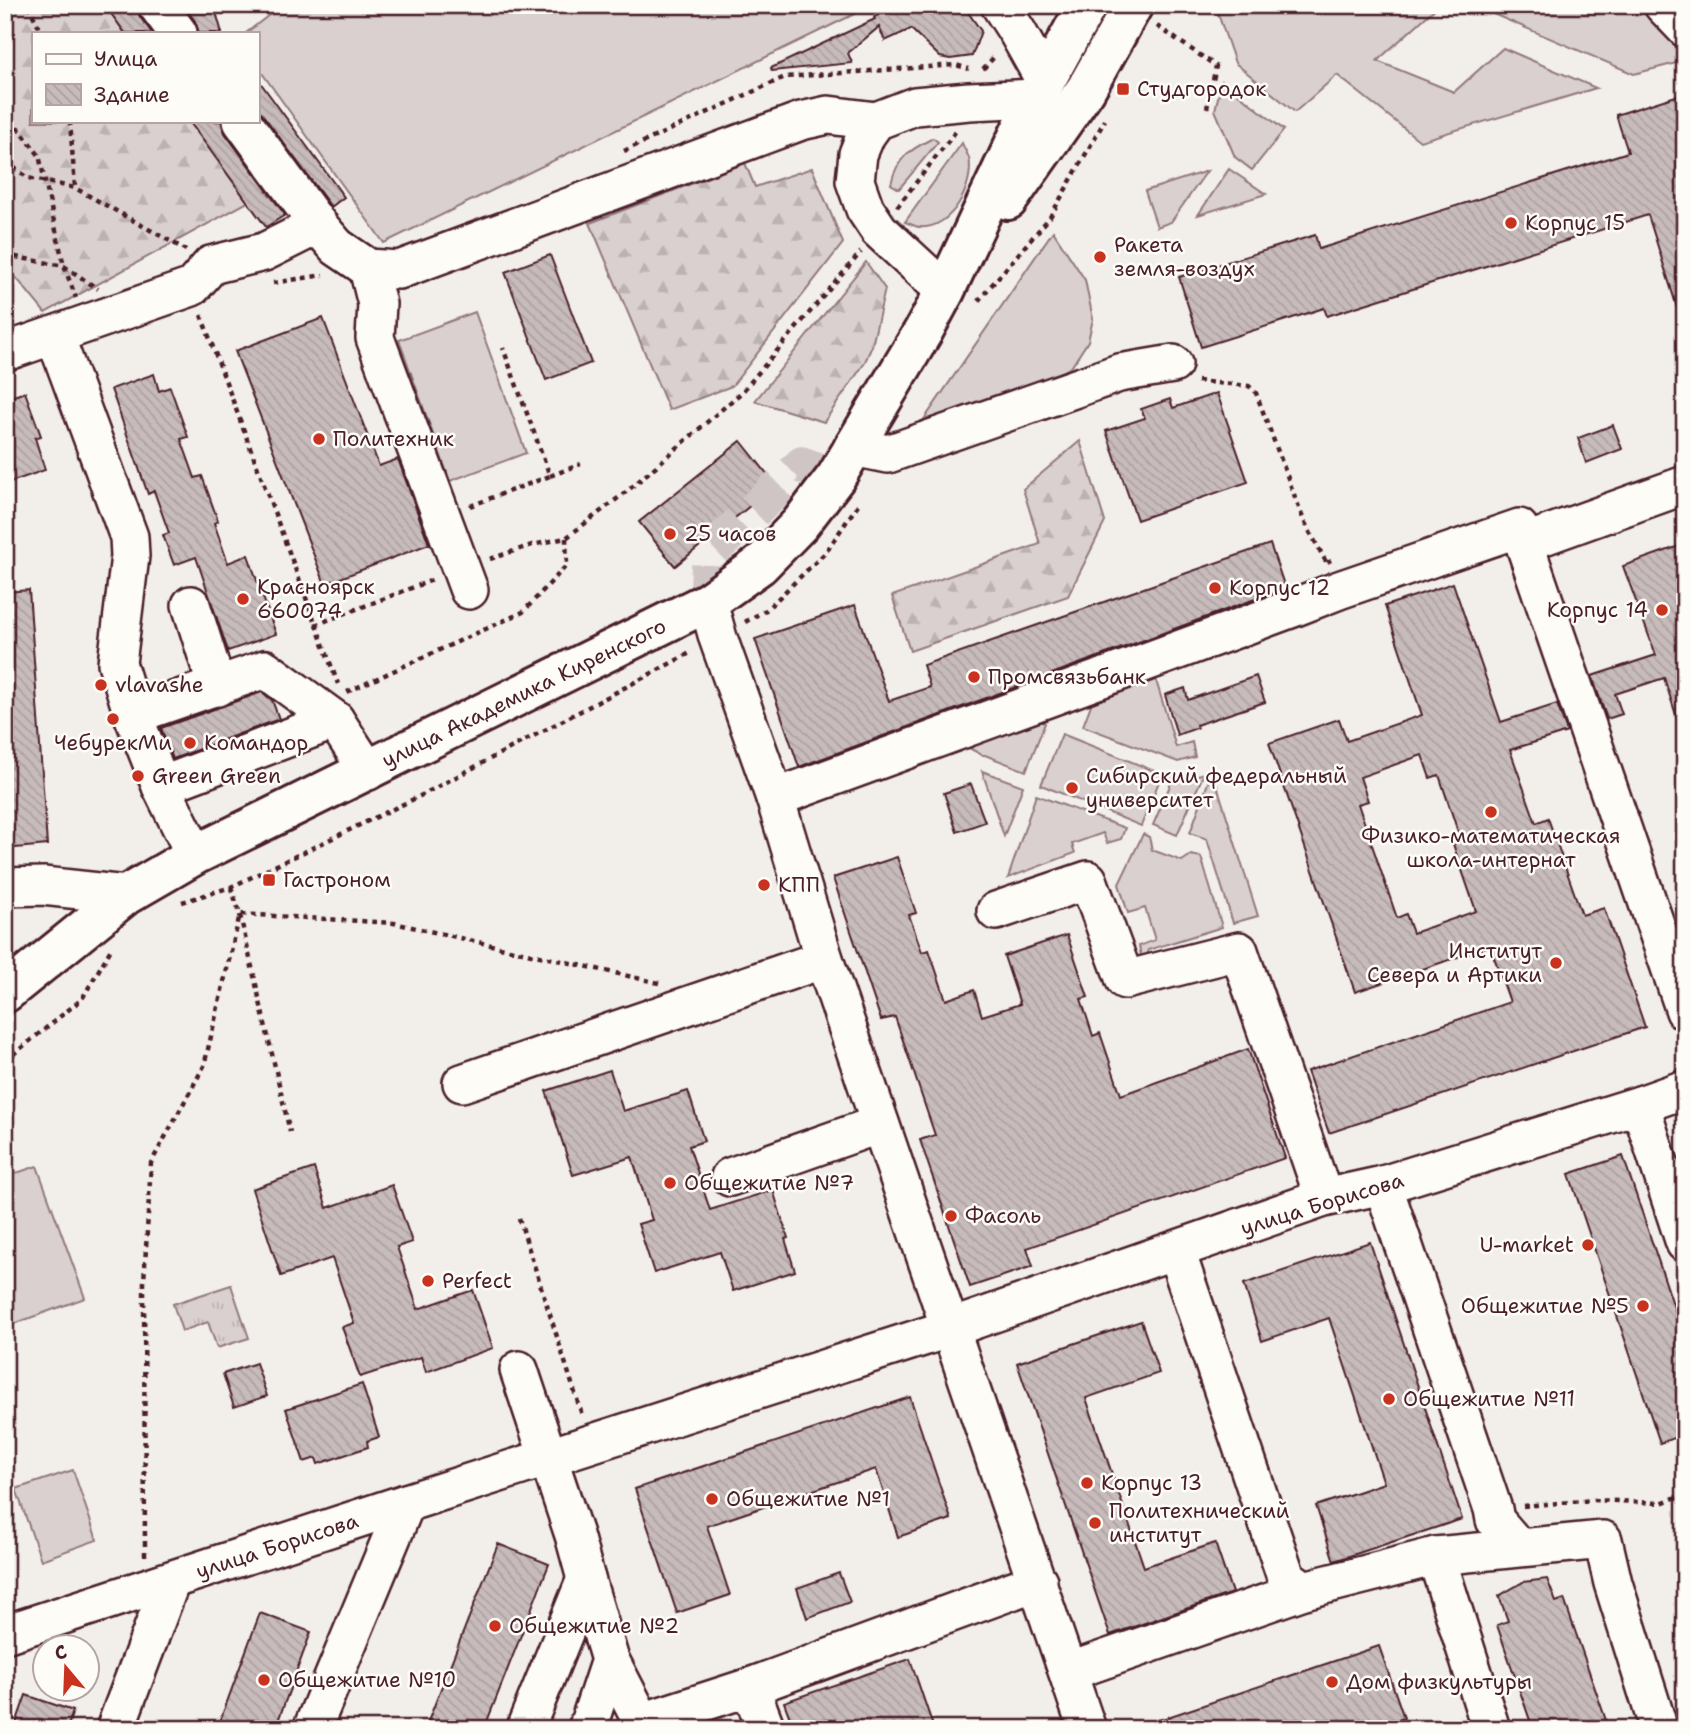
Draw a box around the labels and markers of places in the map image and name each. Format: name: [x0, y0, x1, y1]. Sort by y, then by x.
place label: Студгородок: [1137, 75, 1266, 103]
marker: Студгородок: [1115, 81, 1131, 97]
place label: Корпус 15: [1525, 209, 1625, 237]
marker: Корпус 15: [1503, 215, 1519, 231]
place label: Ракета земля-воздух: [1114, 231, 1255, 283]
marker: Ракета земля-воздух: [1092, 249, 1108, 265]
place label: Политехник: [333, 425, 454, 453]
marker: Политехник: [311, 431, 327, 447]
place label: 25 часов: [684, 520, 776, 548]
marker: 25 часов: [662, 526, 678, 542]
place label: Красноярск 660074: [257, 573, 375, 625]
place label: Корпус 12: [1229, 574, 1330, 602]
marker: Корпус 12: [1207, 580, 1223, 596]
marker: Красноярск 660074: [235, 591, 251, 607]
place label: Корпус 14: [1547, 596, 1648, 624]
marker: Корпус 14: [1654, 602, 1670, 618]
place label: Промсвязьбанк: [988, 663, 1146, 691]
marker: Промсвязьбанк: [966, 669, 982, 685]
place label: vlavashe: [115, 671, 204, 699]
marker: vlavashe: [93, 677, 109, 693]
marker: ЧебурекМи: [105, 711, 121, 727]
place label: ЧебурекМи: [54, 729, 172, 757]
place label: Командор: [204, 729, 308, 757]
marker: Командор: [182, 735, 198, 751]
place label: Green Green: [152, 762, 281, 790]
place label: Сибирский федеральный университет: [1086, 762, 1347, 814]
marker: Green Green: [130, 768, 146, 784]
marker: Сибирский федеральный университет: [1064, 780, 1080, 796]
marker: Физико-математическая школа-интернат: [1483, 804, 1499, 820]
place label: Физико-математическая школа-интернат: [1361, 822, 1621, 874]
place label: Гастроном: [283, 866, 391, 894]
place label: КПП: [778, 871, 820, 899]
marker: Гастроном: [261, 872, 277, 888]
marker: КПП: [756, 877, 772, 893]
place label: Институт Севера и Артики: [1367, 937, 1542, 989]
marker: Институт Севера и Артики: [1548, 955, 1564, 971]
place label: Общежитие №7: [684, 1169, 854, 1197]
marker: Общежитие №7: [662, 1175, 678, 1191]
place label: Фасоль: [965, 1202, 1041, 1230]
marker: Фасоль: [943, 1208, 959, 1224]
place label: U-market: [1480, 1231, 1574, 1259]
marker: U-market: [1580, 1237, 1596, 1253]
place label: Perfect: [442, 1267, 512, 1295]
marker: Perfect: [420, 1273, 436, 1289]
place label: Общежитие №5: [1461, 1292, 1629, 1320]
marker: Общежитие №5: [1635, 1298, 1651, 1314]
place label: Общежитие №11: [1403, 1385, 1575, 1413]
marker: Общежитие №11: [1381, 1391, 1397, 1407]
place label: Корпус 13: [1101, 1469, 1202, 1497]
marker: Корпус 13: [1079, 1475, 1095, 1491]
place label: Общежитие №1: [726, 1485, 890, 1513]
marker: Общежитие №1: [704, 1491, 720, 1507]
place label: Политехнический институт: [1109, 1497, 1290, 1549]
marker: Политехнический институт: [1087, 1515, 1103, 1531]
place label: Общежитие №2: [509, 1612, 679, 1640]
marker: Общежитие №2: [487, 1618, 503, 1634]
place label: Общежитие №10: [278, 1666, 456, 1694]
place label: Дом физкультуры: [1346, 1668, 1532, 1696]
marker: Общежитие №10: [256, 1672, 272, 1688]
marker: Дом физкультуры: [1324, 1674, 1340, 1690]

